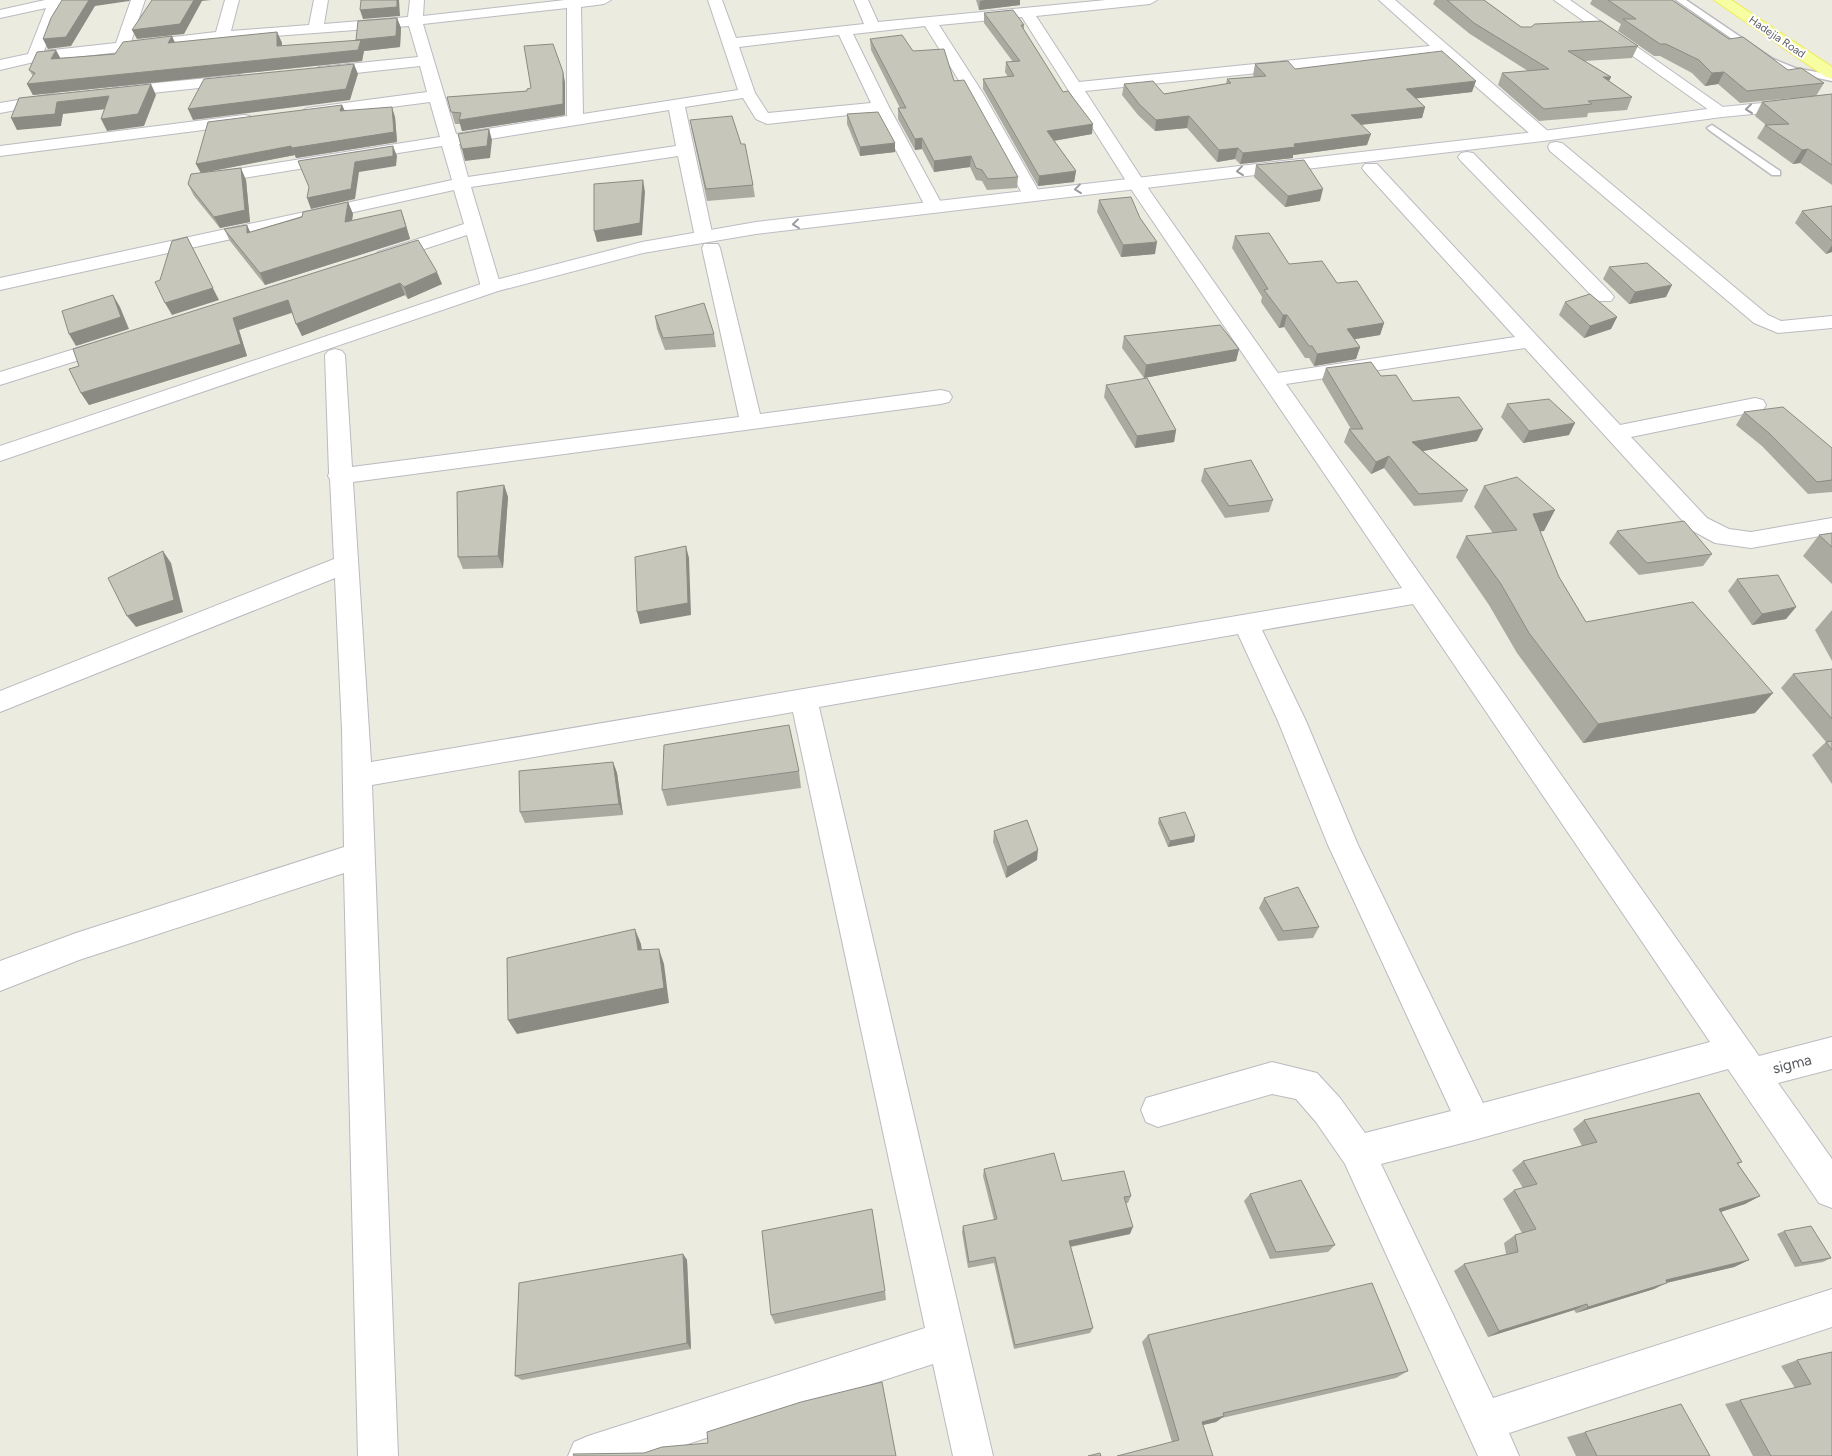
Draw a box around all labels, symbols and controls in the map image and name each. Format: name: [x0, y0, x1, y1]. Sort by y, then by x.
street label: Hadejia Road: [1746, 13, 1808, 61]
one-way arrow: [1744, 103, 1752, 114]
one-way arrow: [1236, 165, 1244, 176]
one-way arrow: [1074, 183, 1082, 194]
one-way arrow: [791, 218, 799, 229]
street label: sigma: [1771, 1050, 1813, 1078]

